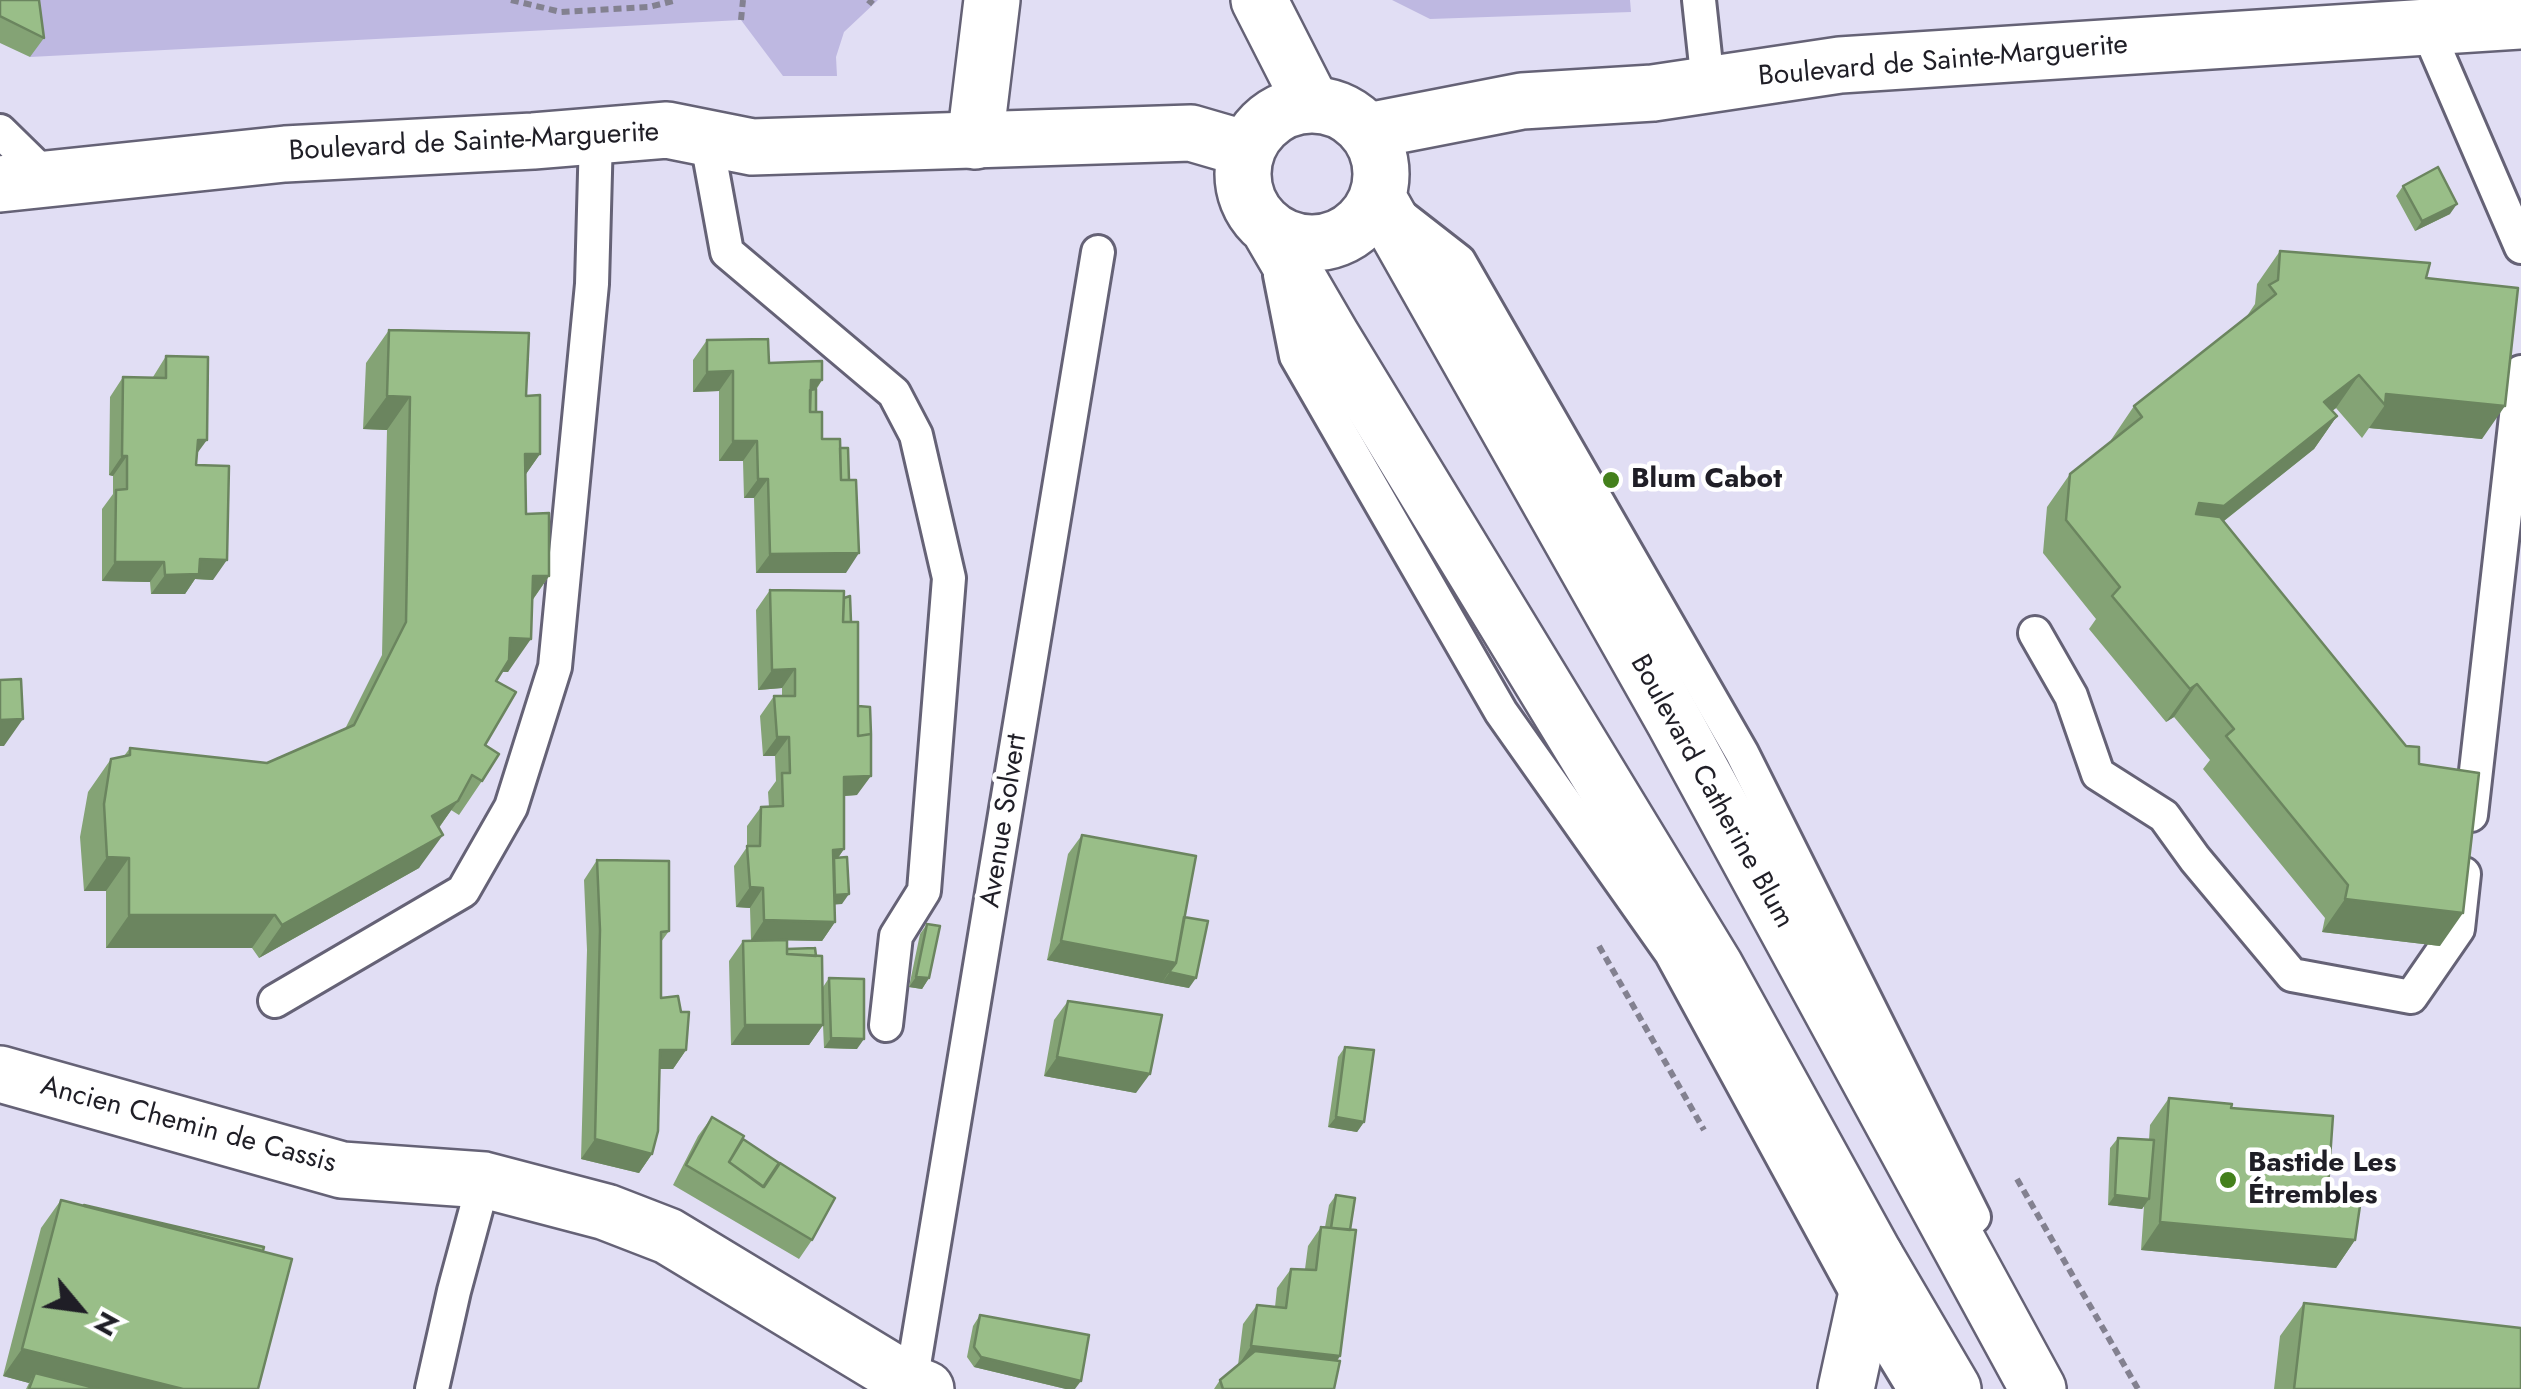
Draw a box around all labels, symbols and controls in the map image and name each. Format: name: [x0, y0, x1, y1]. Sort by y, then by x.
street label: Boulevard de Sainte-Marguerite: [1757, 29, 2129, 95]
street label: Boulevard de Sainte-Marguerite: [288, 117, 660, 169]
place label: Blum Cabot: [1631, 463, 1782, 497]
marker: Blum Cabot: [1600, 469, 1622, 491]
street label: Boulevard Catherine Blum: [1622, 649, 1800, 935]
street label: Avenue Solvert: [975, 732, 1035, 910]
street label: Ancien Chemin de Cassis: [37, 1070, 339, 1182]
place label: Bastide Les Étrembles: [2248, 1147, 2396, 1213]
marker: Bastide Les Étrembles: [2217, 1169, 2239, 1191]
north arrow: [30, 1259, 130, 1359]
text: N: [83, 1304, 130, 1343]

